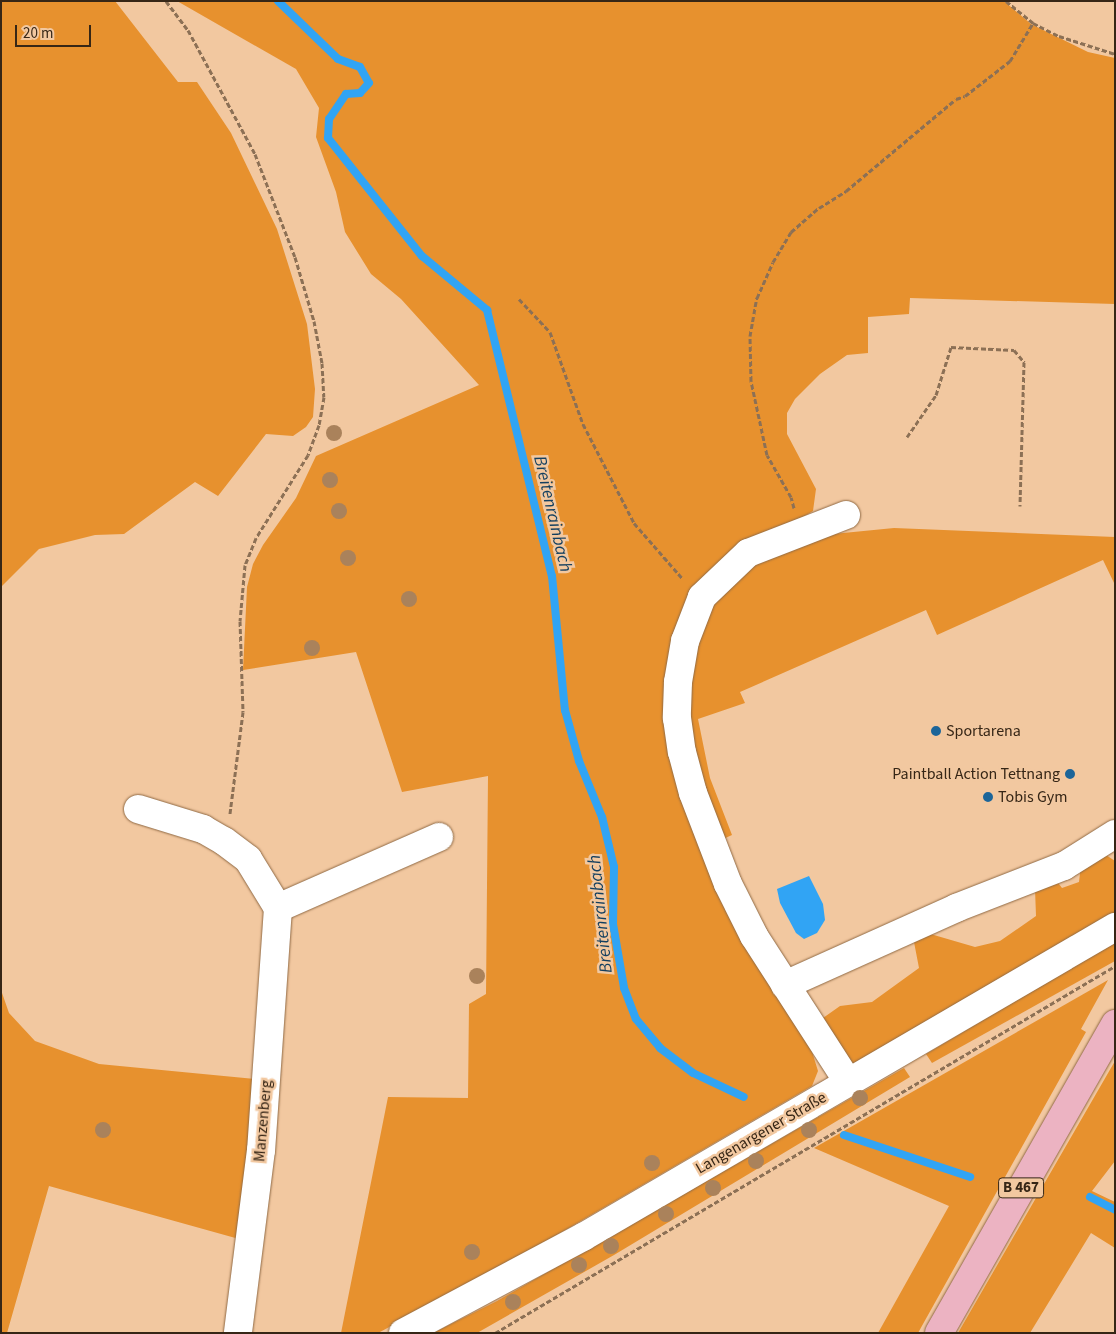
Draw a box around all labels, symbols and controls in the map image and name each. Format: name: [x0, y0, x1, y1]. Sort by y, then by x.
scale bar: [18, 15, 94, 47]
text: 20 m: [23, 23, 53, 44]
water label: Breitenrainbach: [528, 454, 576, 574]
place label: Sportarena: [946, 721, 1021, 741]
marker: Sportarena: [930, 725, 942, 737]
place label: Paintball Action Tettnang: [892, 764, 1060, 784]
marker: Paintball Action Tettnang: [1064, 768, 1076, 780]
place label: Tobis Gym: [998, 787, 1067, 807]
marker: Tobis Gym: [982, 791, 994, 803]
water label: Breitenrainbach: [584, 854, 618, 974]
street label: Manzenberg: [250, 1079, 276, 1163]
street label: Langenargener Straße: [692, 1088, 830, 1178]
road number: B 467: [997, 1176, 1045, 1200]

